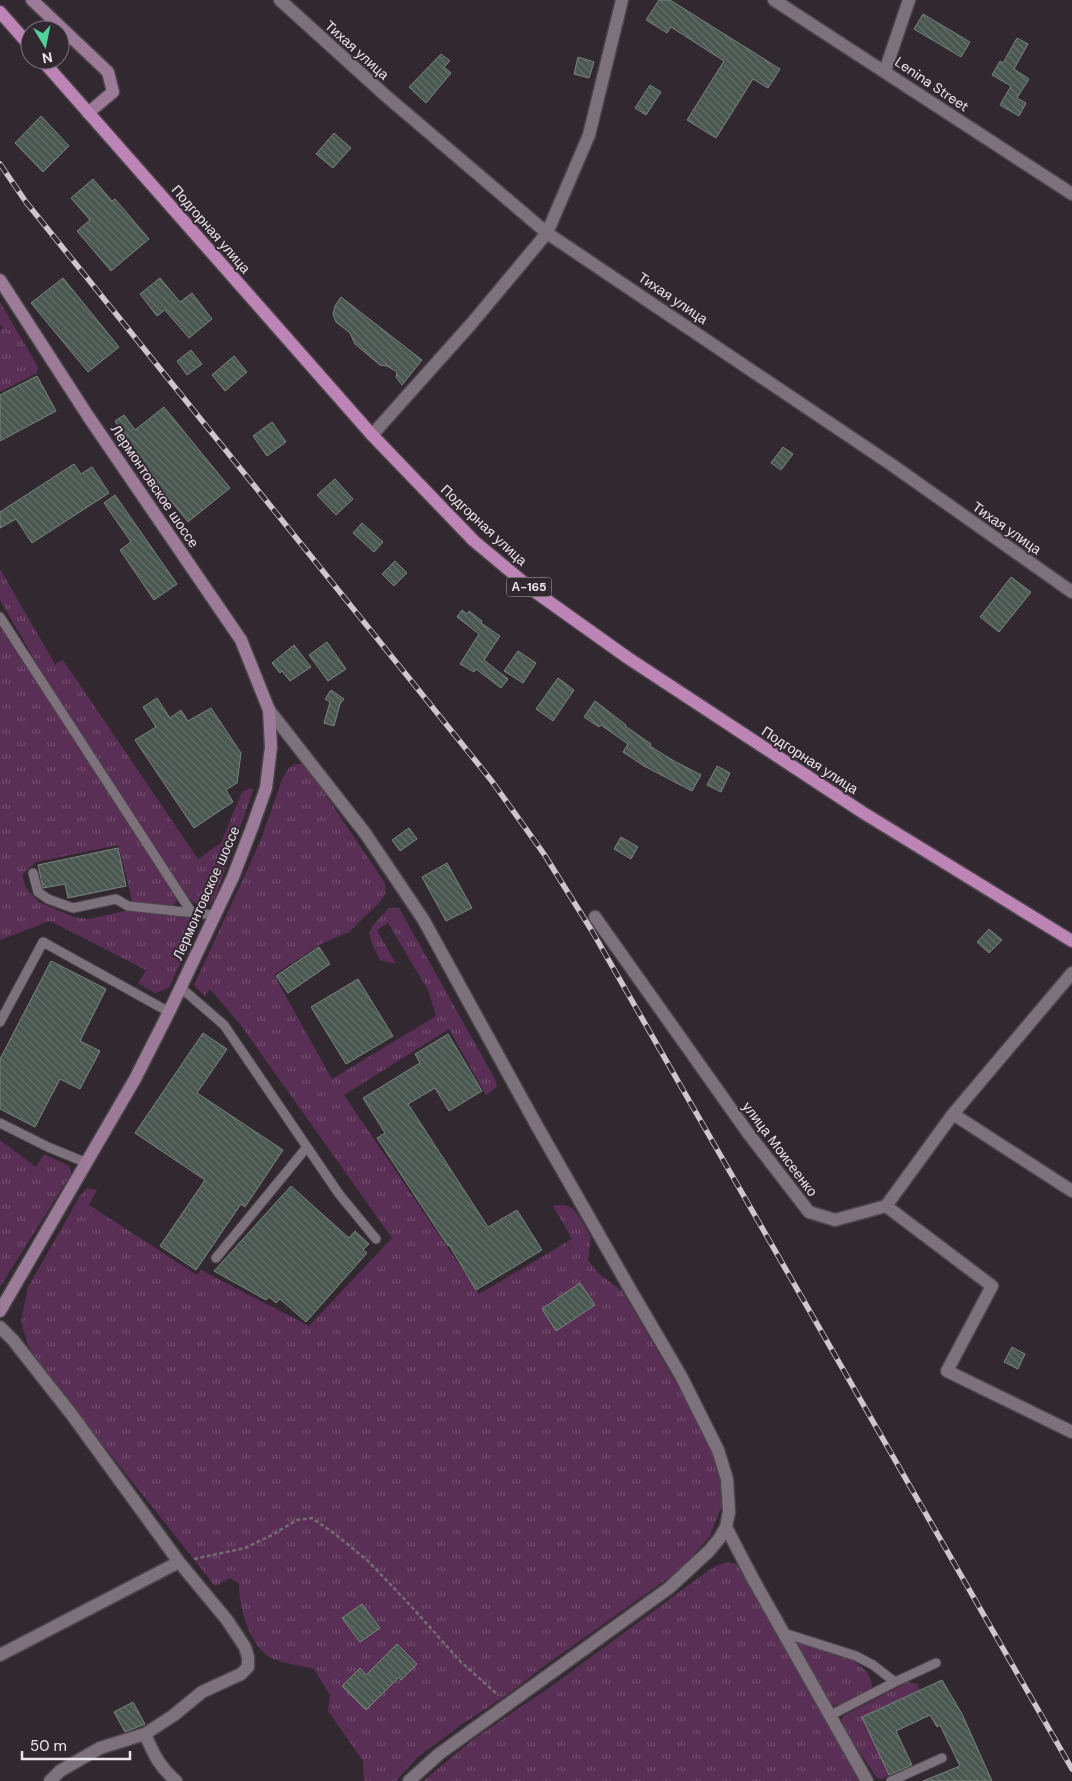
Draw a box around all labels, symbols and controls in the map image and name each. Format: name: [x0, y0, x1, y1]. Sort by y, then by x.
street label: Тихая улица: [321, 16, 393, 84]
north arrow: [20, 20, 70, 70]
text: N: [41, 48, 54, 68]
street label: Lenina Street: [892, 53, 972, 115]
street label: Подгорная улица: [168, 181, 254, 277]
street label: Тихая улица: [635, 268, 711, 328]
street label: Лермонтовское шоссе: [107, 421, 203, 551]
street label: Подгорная улица: [437, 480, 531, 570]
street label: Тихая улица: [969, 498, 1045, 558]
road number: А-165: [506, 578, 552, 596]
street label: Подгорная улица: [758, 722, 862, 798]
street label: Лермонтовское шоссе: [168, 823, 244, 963]
street label: улица Моисеенко: [739, 1098, 822, 1200]
scale bar: [22, 1728, 130, 1760]
text: 50 m: [30, 1736, 67, 1756]

